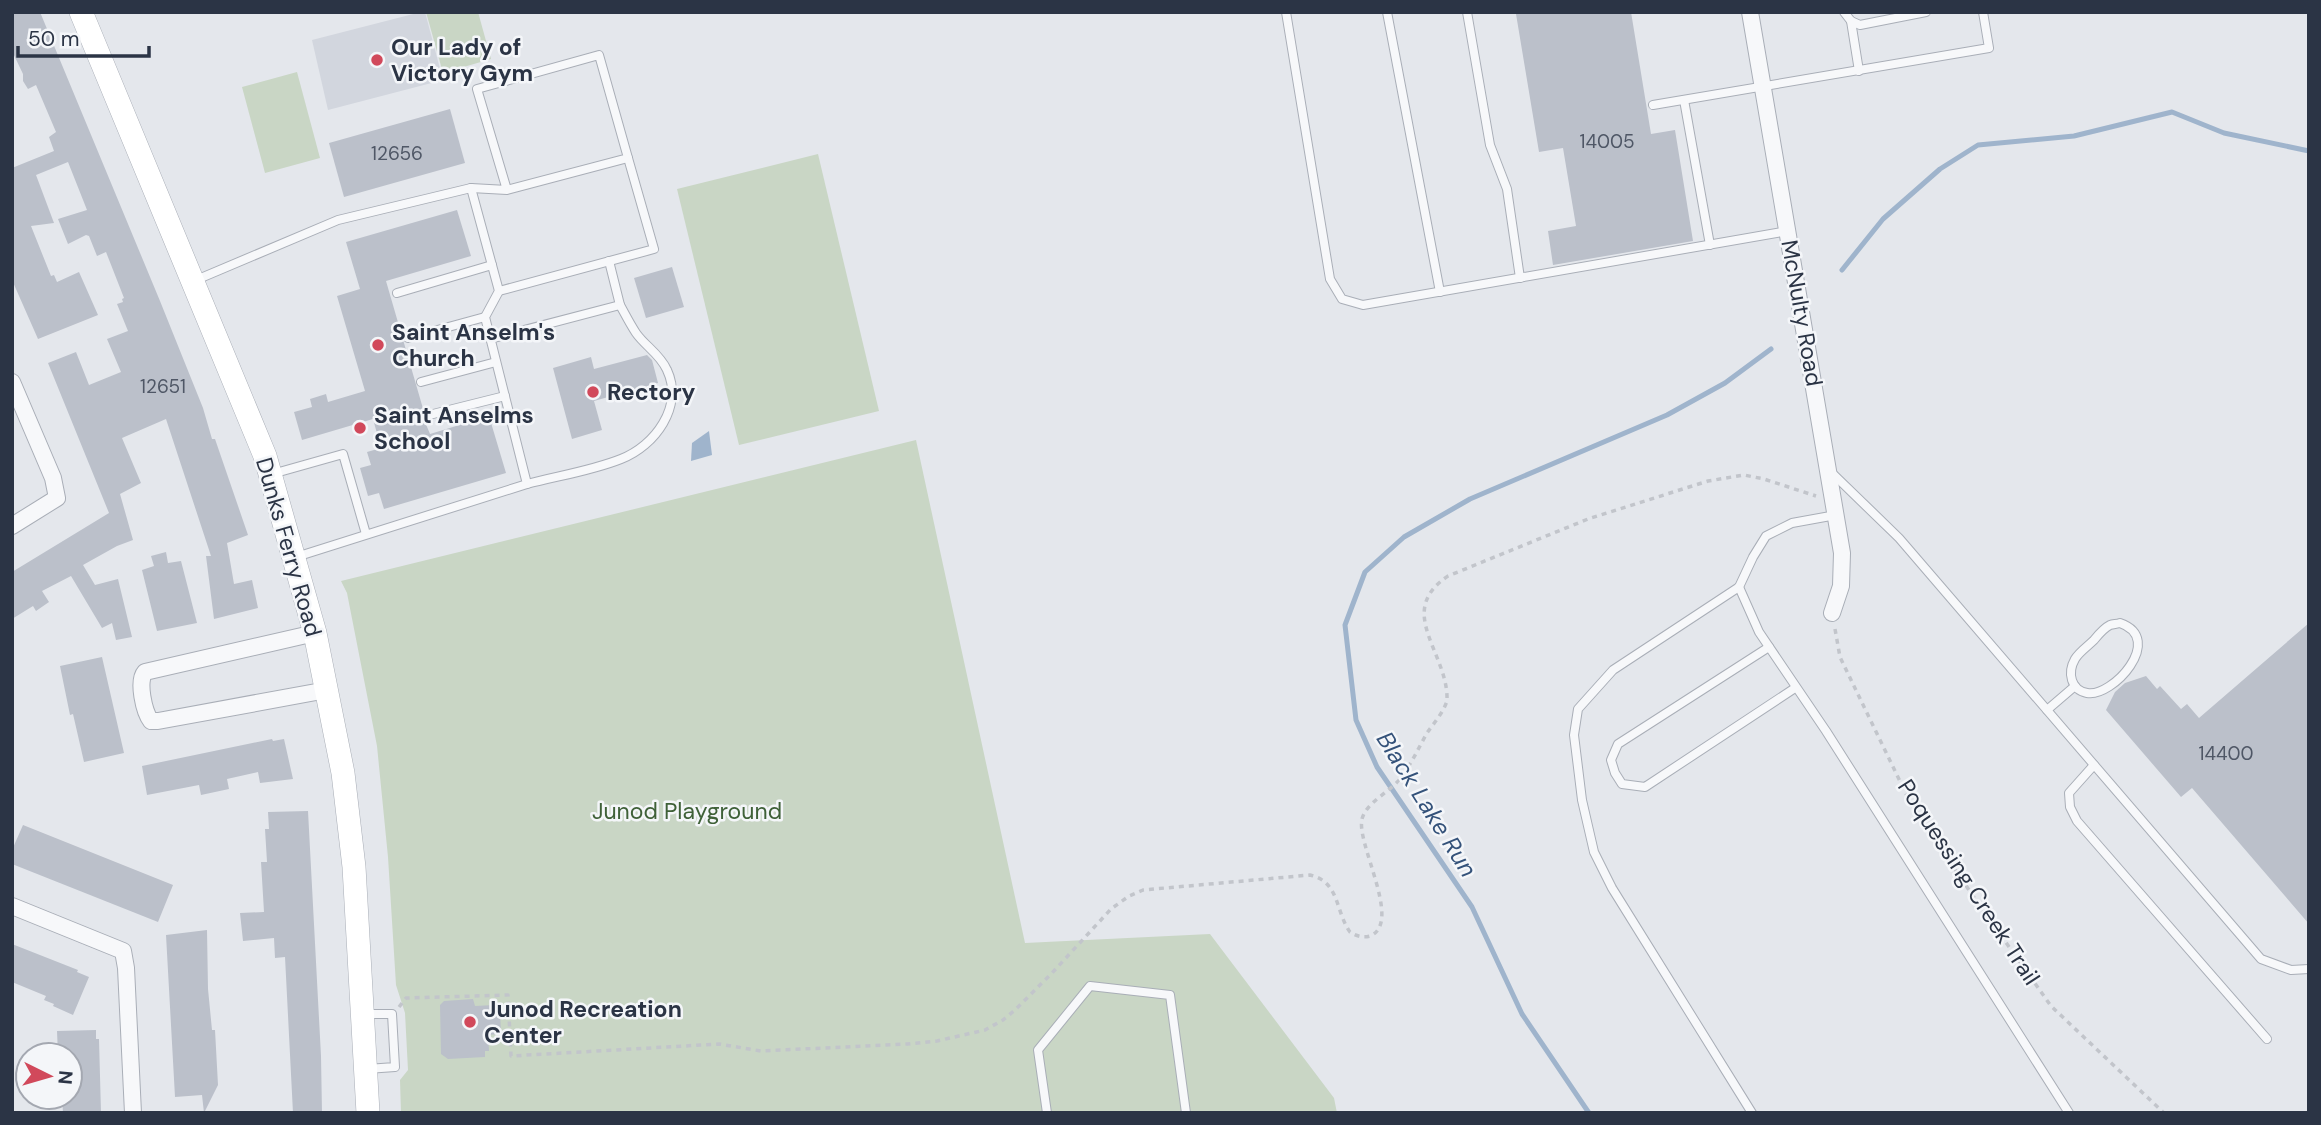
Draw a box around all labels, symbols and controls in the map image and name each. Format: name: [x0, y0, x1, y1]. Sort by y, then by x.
scale bar: [18, 14, 149, 58]
text: 50 m: [28, 25, 79, 53]
place label: Our Lady of Victory Gym: [391, 32, 533, 88]
marker: Our Lady of Victory Gym: [369, 52, 385, 68]
house number: 14005: [1579, 129, 1635, 154]
house number: 12656: [371, 141, 423, 166]
street label: McNulty Road: [1774, 237, 1830, 389]
place label: Saint Anselm's Church: [392, 317, 555, 373]
marker: Saint Anselm's Church: [370, 337, 386, 353]
house number: 12651: [140, 374, 186, 399]
place label: Rectory: [607, 377, 696, 407]
marker: Rectory: [585, 384, 601, 400]
place label: Saint Anselms School: [374, 400, 534, 456]
marker: Saint Anselms School: [352, 420, 368, 436]
street label: Dunks Ferry Road: [249, 454, 329, 640]
water label: Black Lake Run: [1370, 725, 1484, 883]
house number: 14400: [2199, 741, 2254, 766]
street label: Poquessing Creek Trail: [1891, 773, 2047, 991]
park label: Junod Playground: [592, 796, 782, 826]
place label: Junod Recreation Center: [484, 994, 682, 1050]
marker: Junod Recreation Center: [462, 1014, 478, 1030]
north arrow: [14, 1041, 84, 1111]
text: N: [52, 1069, 78, 1085]

